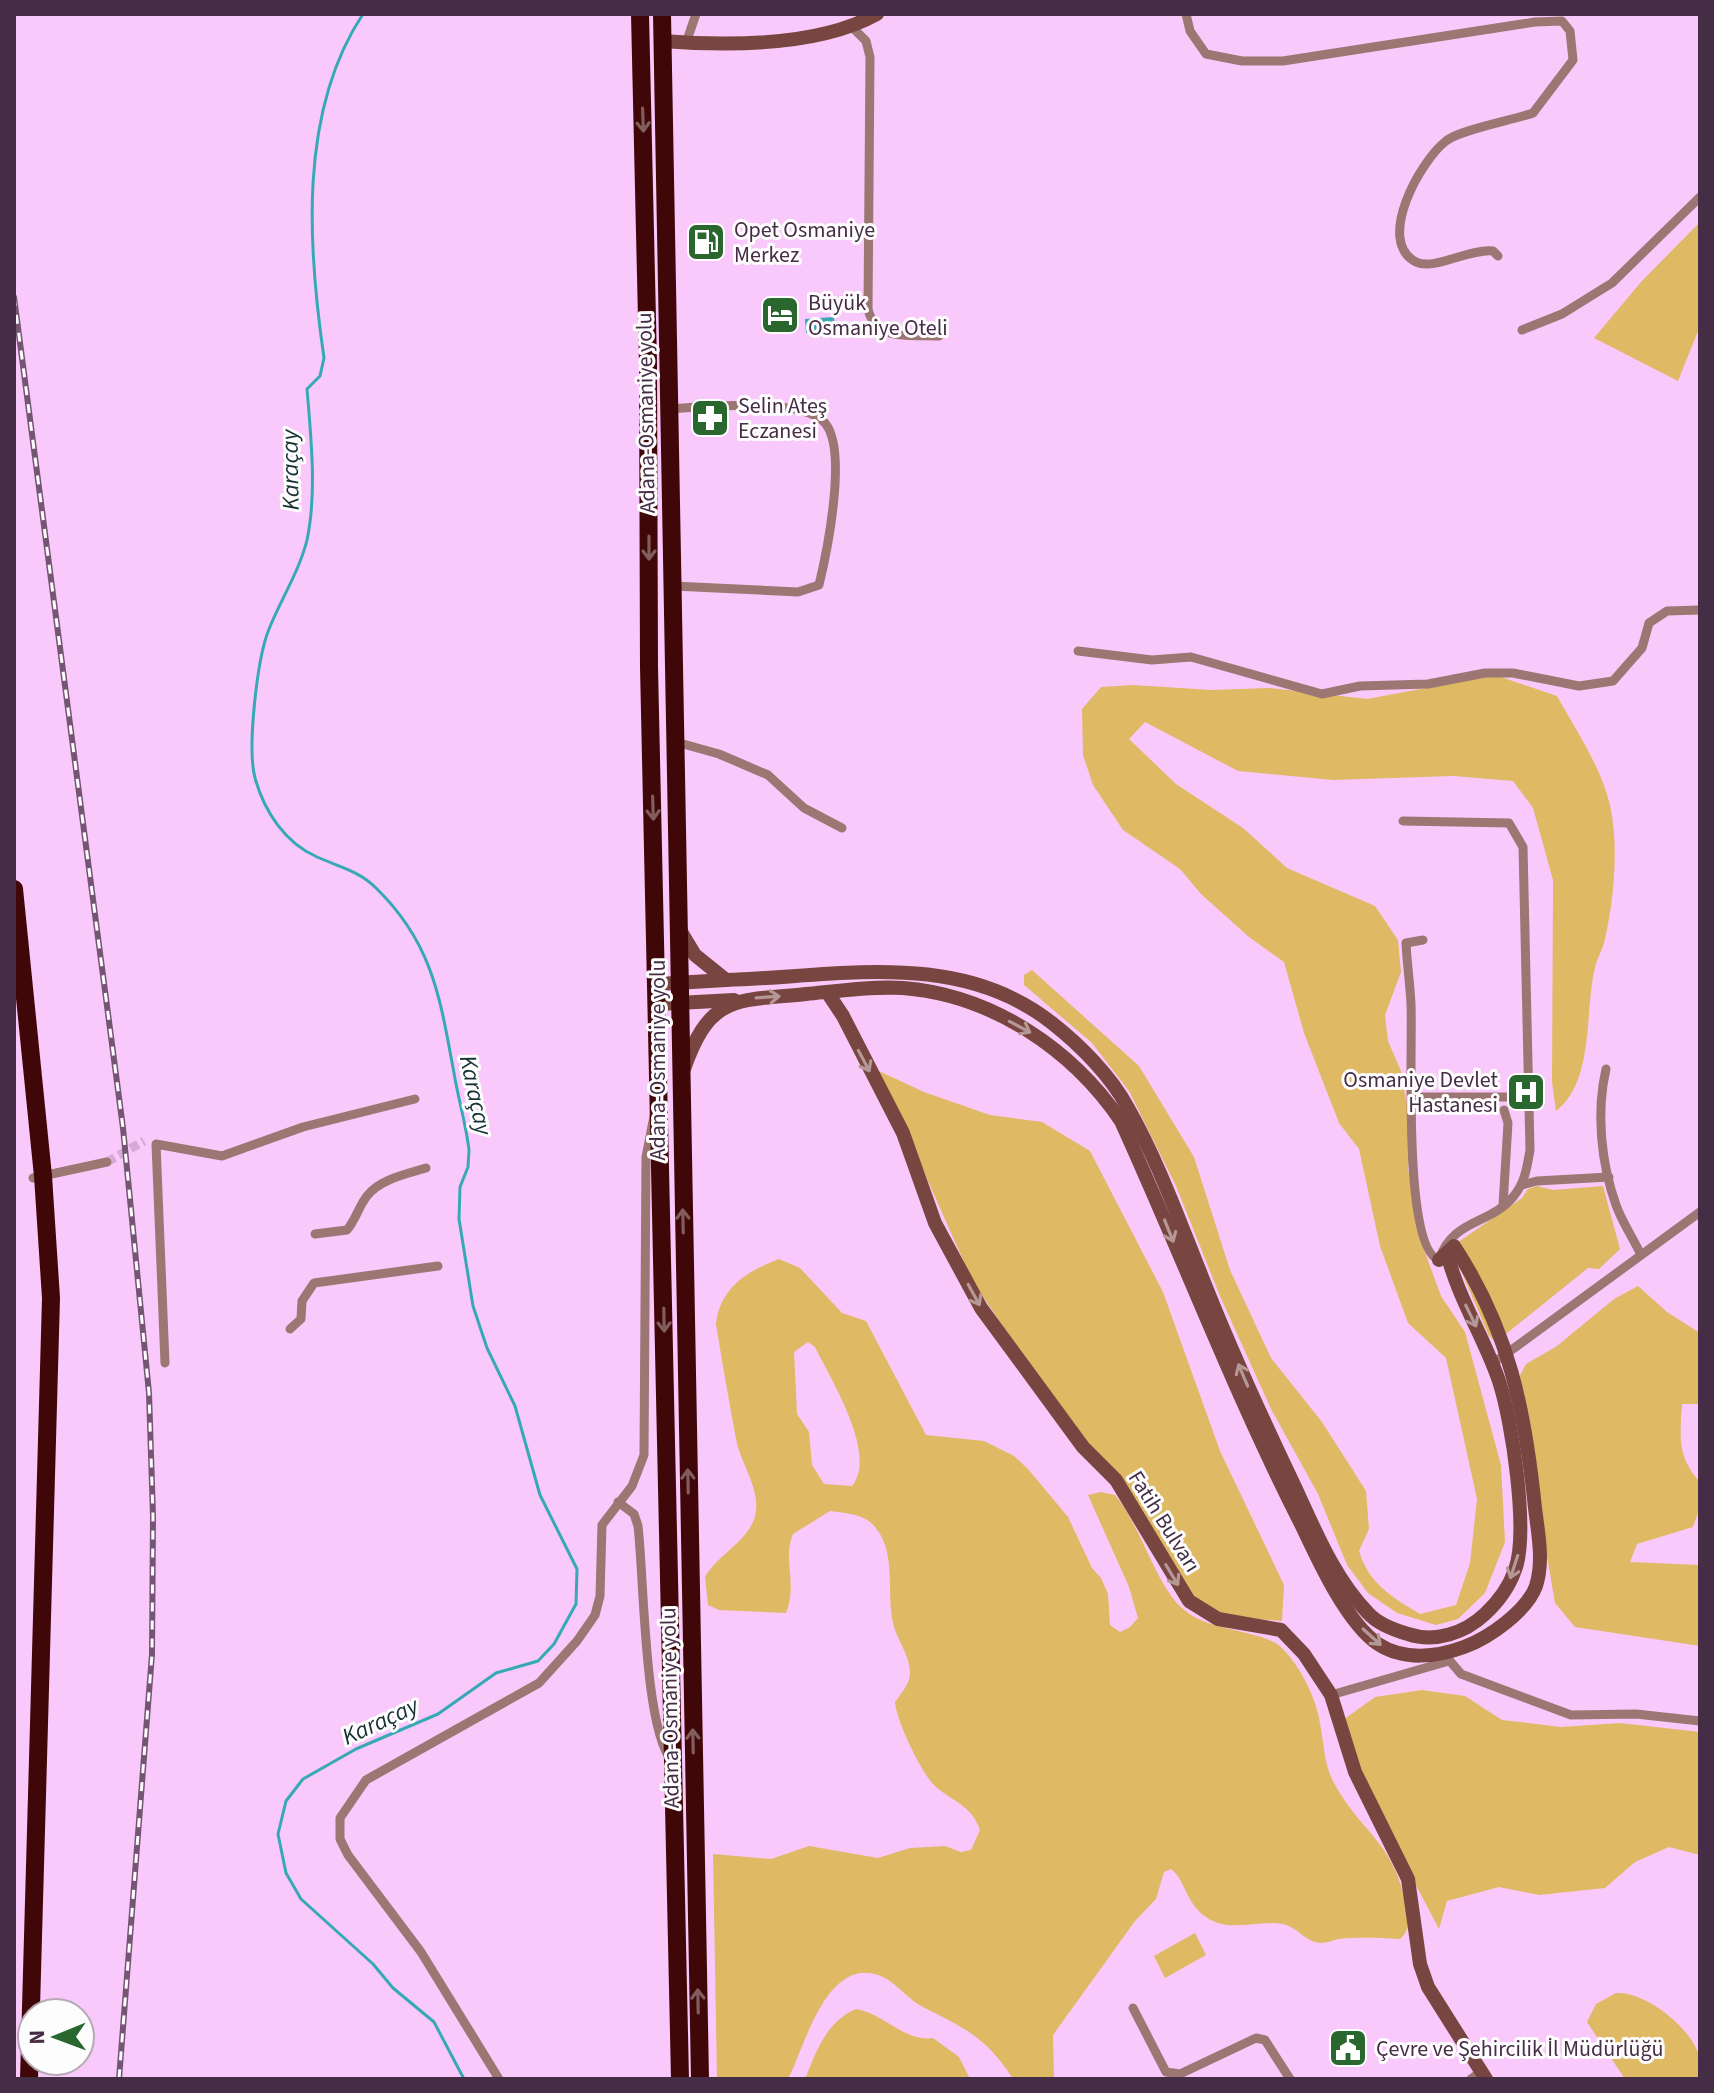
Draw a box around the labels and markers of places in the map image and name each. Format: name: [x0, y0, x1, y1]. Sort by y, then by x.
place label: Opet Osmaniye Merkez: [734, 214, 875, 271]
fuel station icon: Opet Osmaniye Merkez: [685, 221, 727, 263]
place label: Büyük Osmaniye Oteli: [808, 287, 948, 344]
hotel icon: Büyük Osmaniye Oteli: [759, 294, 801, 336]
place label: Selin Ateş Eczanesi: [738, 390, 827, 447]
pharmacy icon: Selin Ateş Eczanesi: [689, 397, 731, 439]
place label: Osmaniye Devlet Hastanesi: [1343, 1064, 1499, 1121]
hospital icon: Osmaniye Devlet Hastanesi: [1505, 1071, 1547, 1113]
public building icon: Çevre ve Şehircilik İl Müdürlüğü: [1327, 2027, 1369, 2069]
place label: Çevre ve Şehircilik İl Müdürlüğü: [1376, 2033, 1664, 2065]

